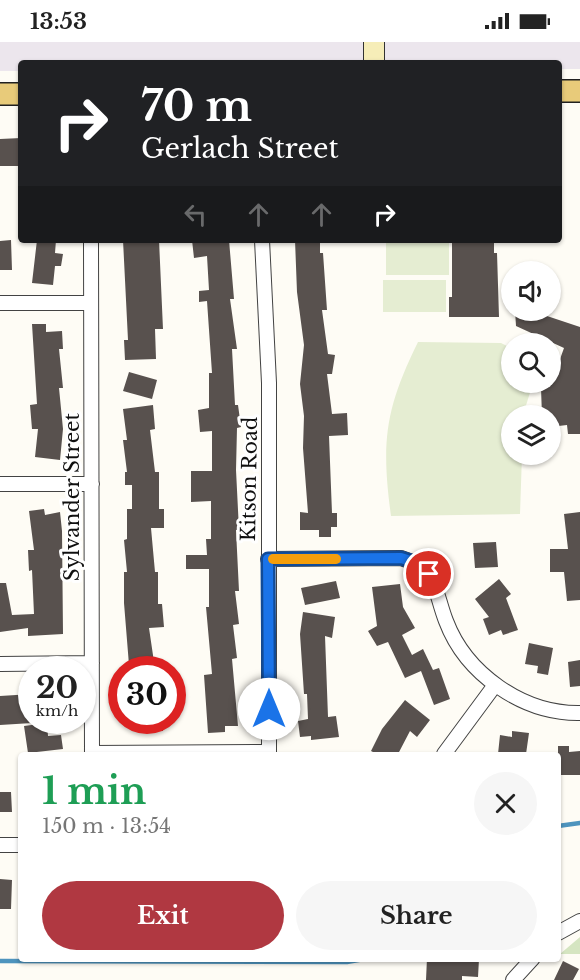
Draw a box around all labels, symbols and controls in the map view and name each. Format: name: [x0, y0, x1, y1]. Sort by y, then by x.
text: 13:53: [30, 8, 87, 35]
text: 70 m: [141, 80, 252, 132]
icon: right: [42, 84, 120, 162]
text: Gerlach Street: [141, 132, 339, 165]
icon: left: [179, 198, 212, 231]
icon: ahead: [242, 198, 275, 231]
icon: ahead: [305, 198, 338, 231]
icon: right: [368, 198, 401, 231]
map controls: [501, 261, 561, 465]
button: sound: [501, 261, 561, 321]
button: search: [501, 333, 561, 393]
button: layers: [501, 405, 561, 465]
street label: Sylvander Street: [60, 412, 84, 581]
street label: Kitson Road: [236, 416, 262, 542]
pin: [403, 548, 454, 599]
icon: arrive: [412, 557, 445, 590]
speed limit sign: 30: [108, 656, 186, 734]
text: 20: [36, 669, 78, 706]
position arrow: [237, 677, 301, 741]
text: km/h: [36, 701, 78, 720]
text: 1 min: [42, 769, 146, 814]
button: close: [474, 772, 537, 835]
text: 150 m · 13:54: [42, 814, 171, 838]
button: Exit: [42, 881, 284, 950]
button: Share: [296, 881, 537, 950]

